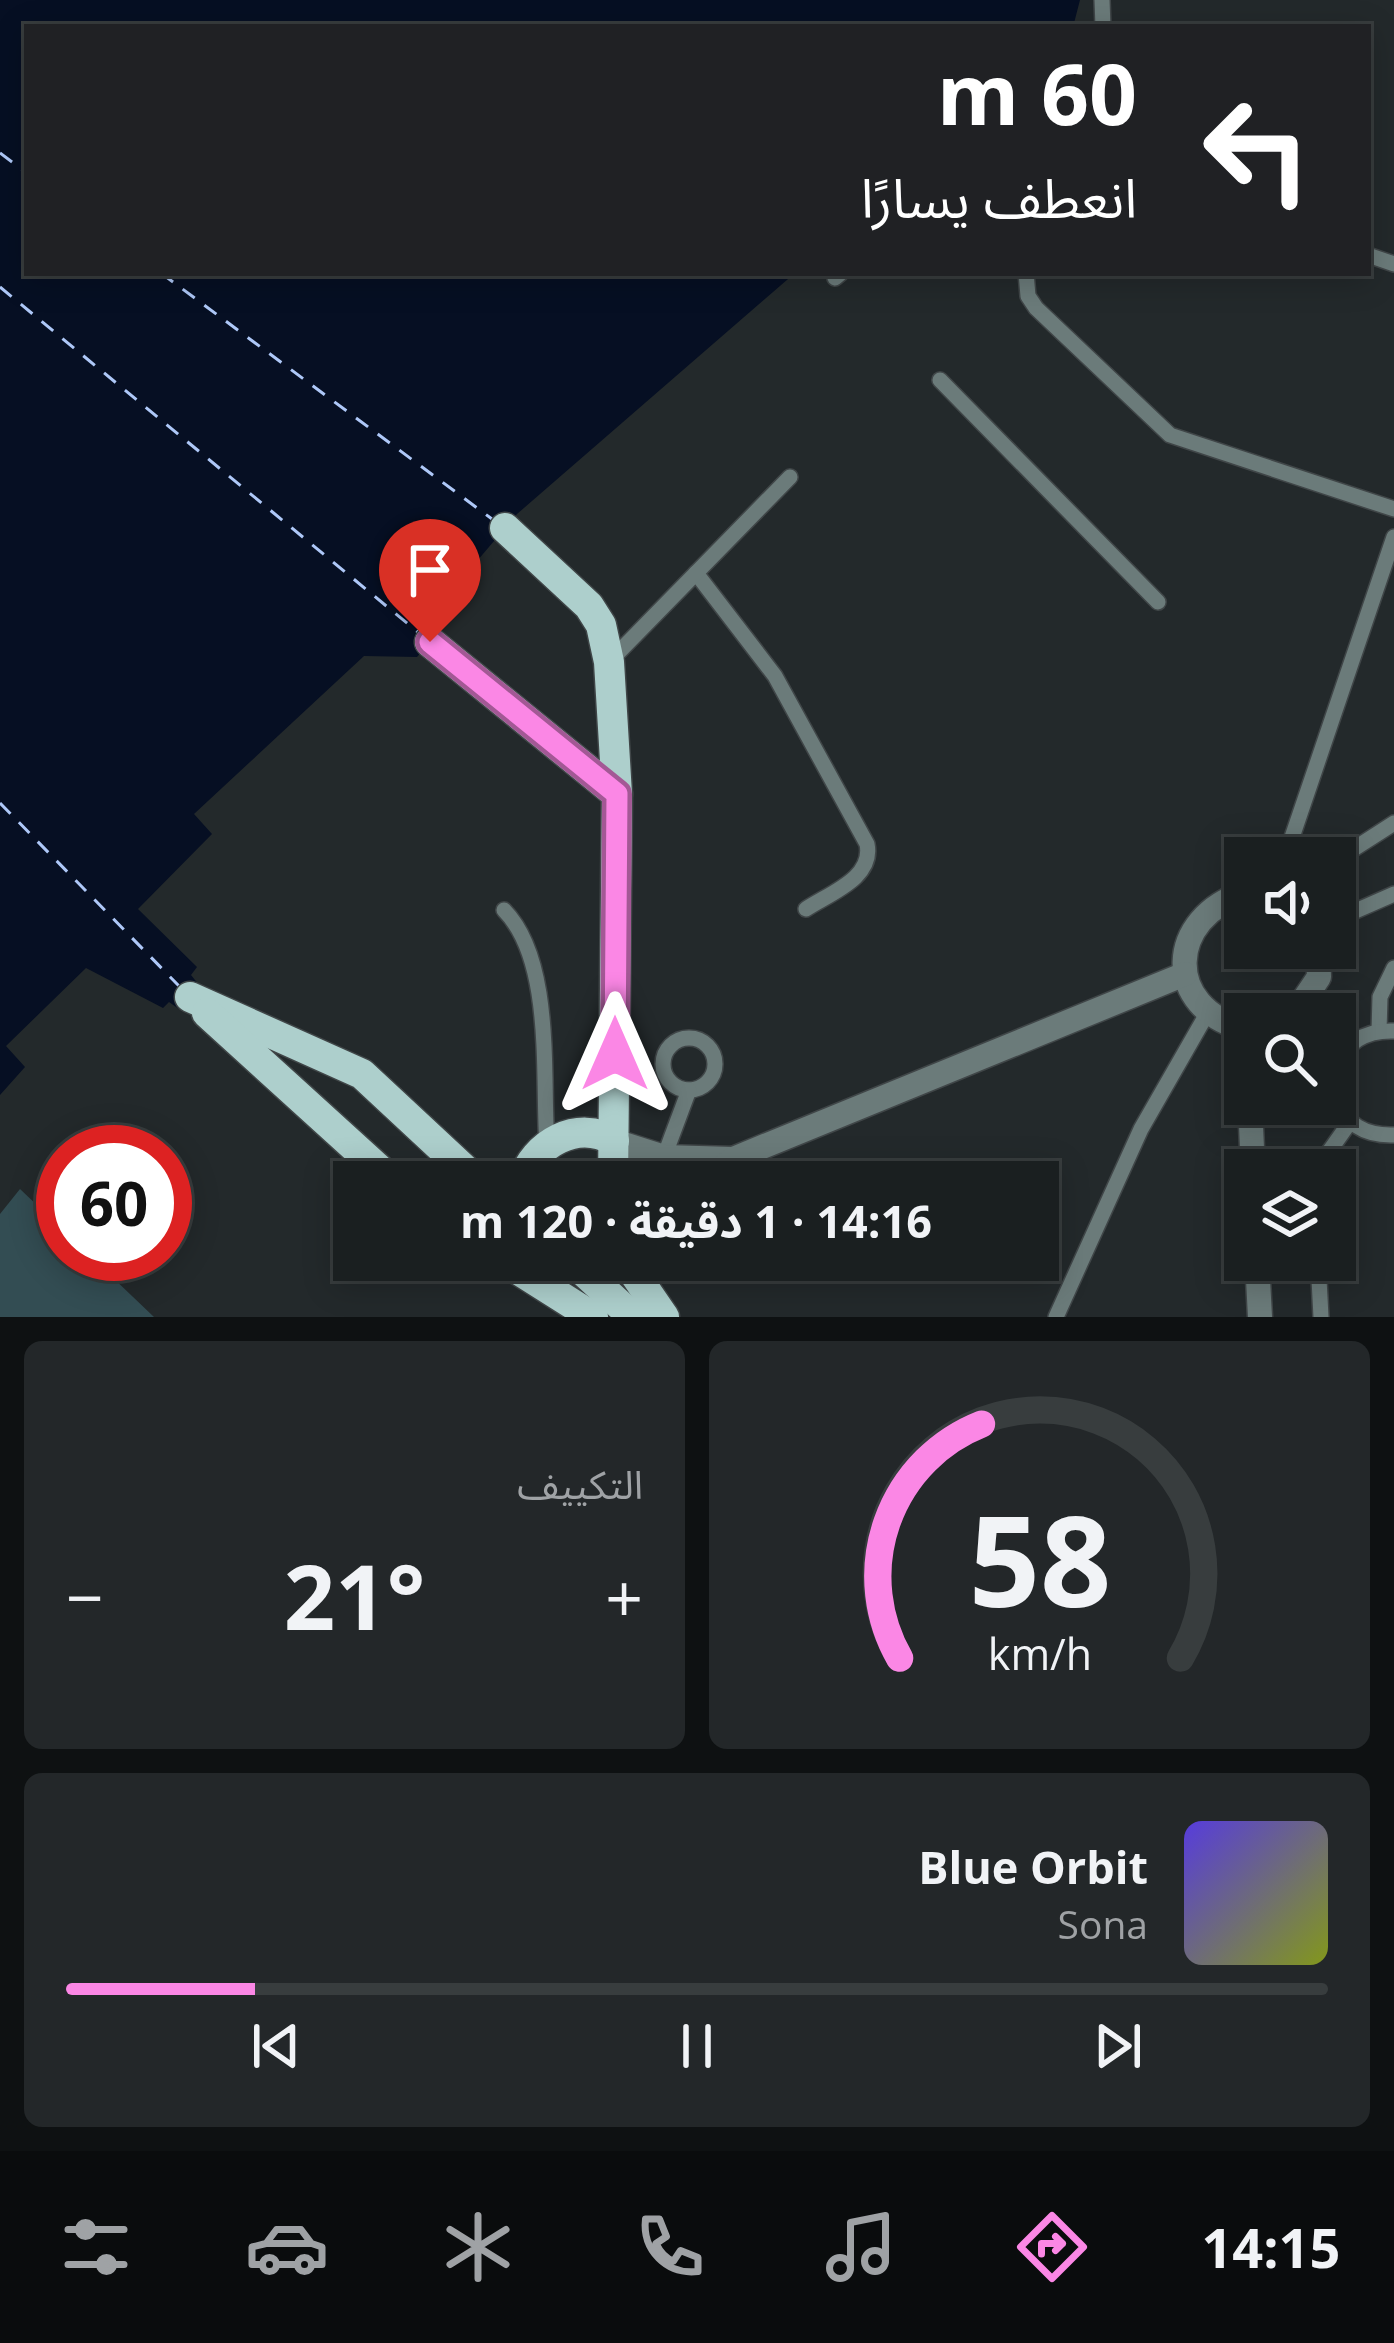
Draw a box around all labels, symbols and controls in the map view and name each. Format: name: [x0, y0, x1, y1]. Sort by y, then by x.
text: 60 m: [937, 35, 1137, 150]
icon: left: [1179, 72, 1335, 228]
text: انعطف يسارًا: [861, 160, 1137, 234]
pin: [379, 519, 481, 642]
icon: arrive: [397, 537, 463, 603]
map controls: [1224, 837, 1356, 1281]
button: sound: [1224, 837, 1356, 969]
position arrow: [552, 991, 678, 1117]
button: search: [1224, 993, 1356, 1125]
speed limit sign: 60: [36, 1125, 192, 1281]
button: layers: [1224, 1149, 1356, 1281]
text: 14:16 · 1 دقيقة · 120 m: [460, 1190, 932, 1251]
text: التكييف: [517, 1457, 643, 1510]
text: 58: [968, 1474, 1111, 1644]
text: 21°: [284, 1534, 425, 1656]
text: −: [66, 1551, 104, 1641]
text: +: [605, 1551, 643, 1641]
text: km/h: [987, 1624, 1092, 1683]
text: Blue Orbit: [918, 1836, 1148, 1897]
text: Sona: [1058, 1897, 1148, 1950]
icon: previous: [243, 2013, 309, 2079]
icon: pause: [664, 2013, 730, 2079]
icon: next: [1085, 2013, 1151, 2079]
icon: filters: [54, 2205, 138, 2289]
icon: car: [245, 2205, 329, 2289]
icon: climate: [436, 2205, 520, 2289]
icon: phone: [628, 2205, 712, 2289]
icon: music: [819, 2205, 903, 2289]
icon: directions: [1010, 2205, 1094, 2289]
text: 14:15: [1201, 2210, 1340, 2284]

